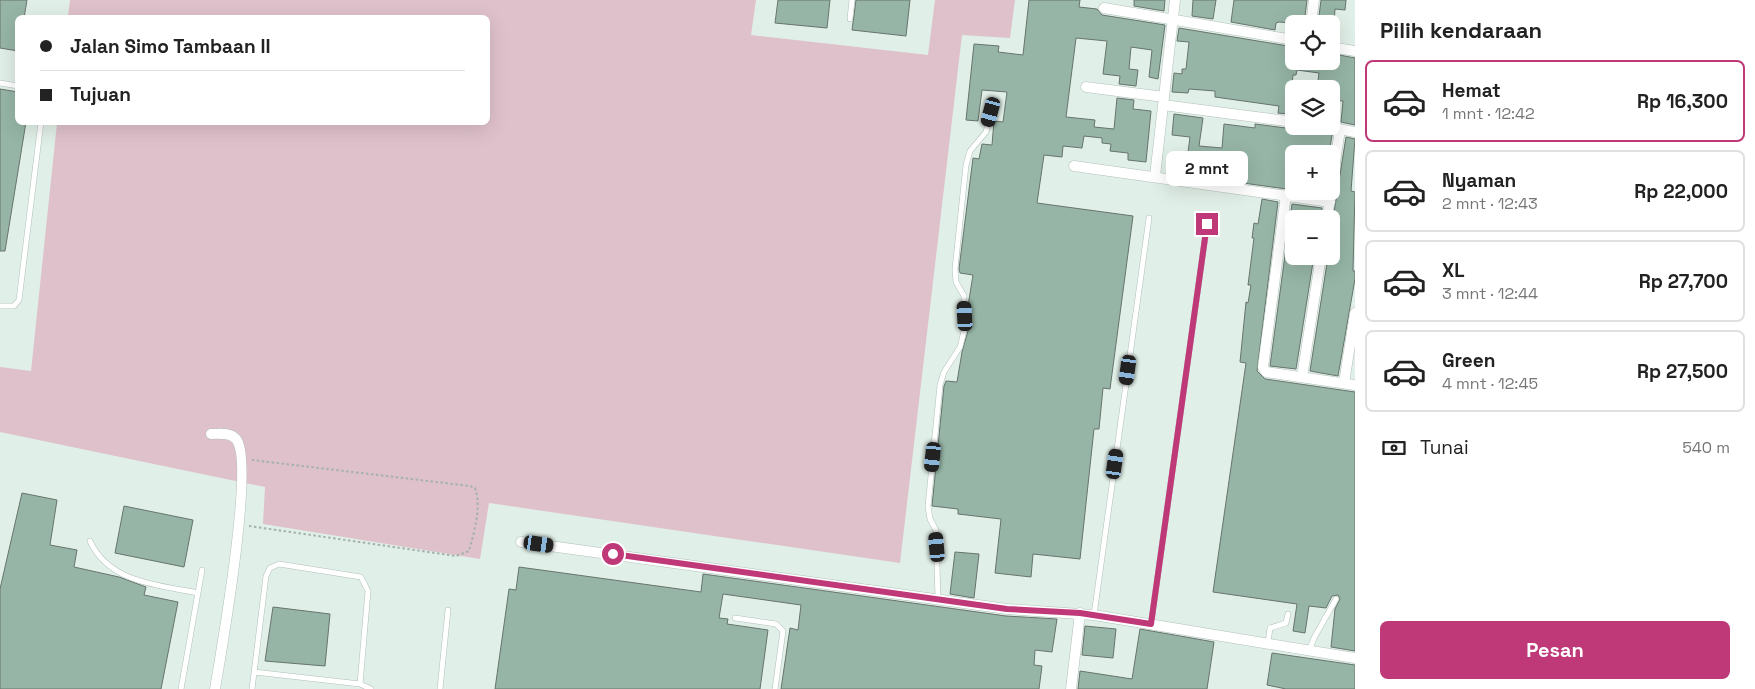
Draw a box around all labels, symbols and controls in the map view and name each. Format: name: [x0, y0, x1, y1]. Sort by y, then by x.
map controls: [1285, 15, 1340, 265]
button: locate: [1285, 15, 1340, 70]
text: Pilih kendaraan: [1380, 16, 1542, 44]
text: Jalan Simo Tambaan II: [70, 34, 271, 59]
text: Hemat: [1442, 78, 1501, 103]
icon: car: [1382, 79, 1427, 124]
button: layers: [1285, 80, 1340, 135]
text: Tujuan: [70, 82, 131, 107]
text: Rp 16,300: [1637, 89, 1728, 114]
car: [979, 96, 1002, 128]
text: 1 mnt · 12:42: [1442, 103, 1535, 124]
button: +: [1285, 145, 1340, 200]
callout: 2 mnt: [1166, 152, 1248, 186]
text: 2 mnt: [1185, 158, 1229, 179]
text: Nyaman: [1442, 168, 1516, 193]
icon: car: [1382, 169, 1427, 214]
text: Rp 22,000: [1634, 179, 1728, 204]
text: 2 mnt · 12:43: [1442, 193, 1538, 214]
button: −: [1285, 210, 1340, 265]
route end: [1196, 213, 1218, 235]
text: XL: [1442, 258, 1465, 283]
icon: car: [1382, 259, 1427, 304]
text: Rp 27,700: [1639, 269, 1728, 294]
text: 3 mnt · 12:44: [1442, 283, 1538, 304]
car: [956, 301, 973, 331]
text: Green: [1442, 348, 1495, 373]
icon: car: [1382, 349, 1427, 394]
car: [1118, 354, 1137, 386]
text: Rp 27,500: [1637, 359, 1728, 384]
text: 4 mnt · 12:45: [1442, 373, 1538, 394]
icon: cash: [1380, 434, 1408, 462]
text: Tunai: [1420, 435, 1469, 460]
text: 540 m: [1682, 437, 1730, 458]
car: [923, 441, 942, 473]
car: [1105, 448, 1124, 480]
car: [928, 531, 945, 563]
car: [523, 534, 554, 554]
route start: [602, 543, 624, 565]
button: Pesan: [1380, 621, 1730, 679]

